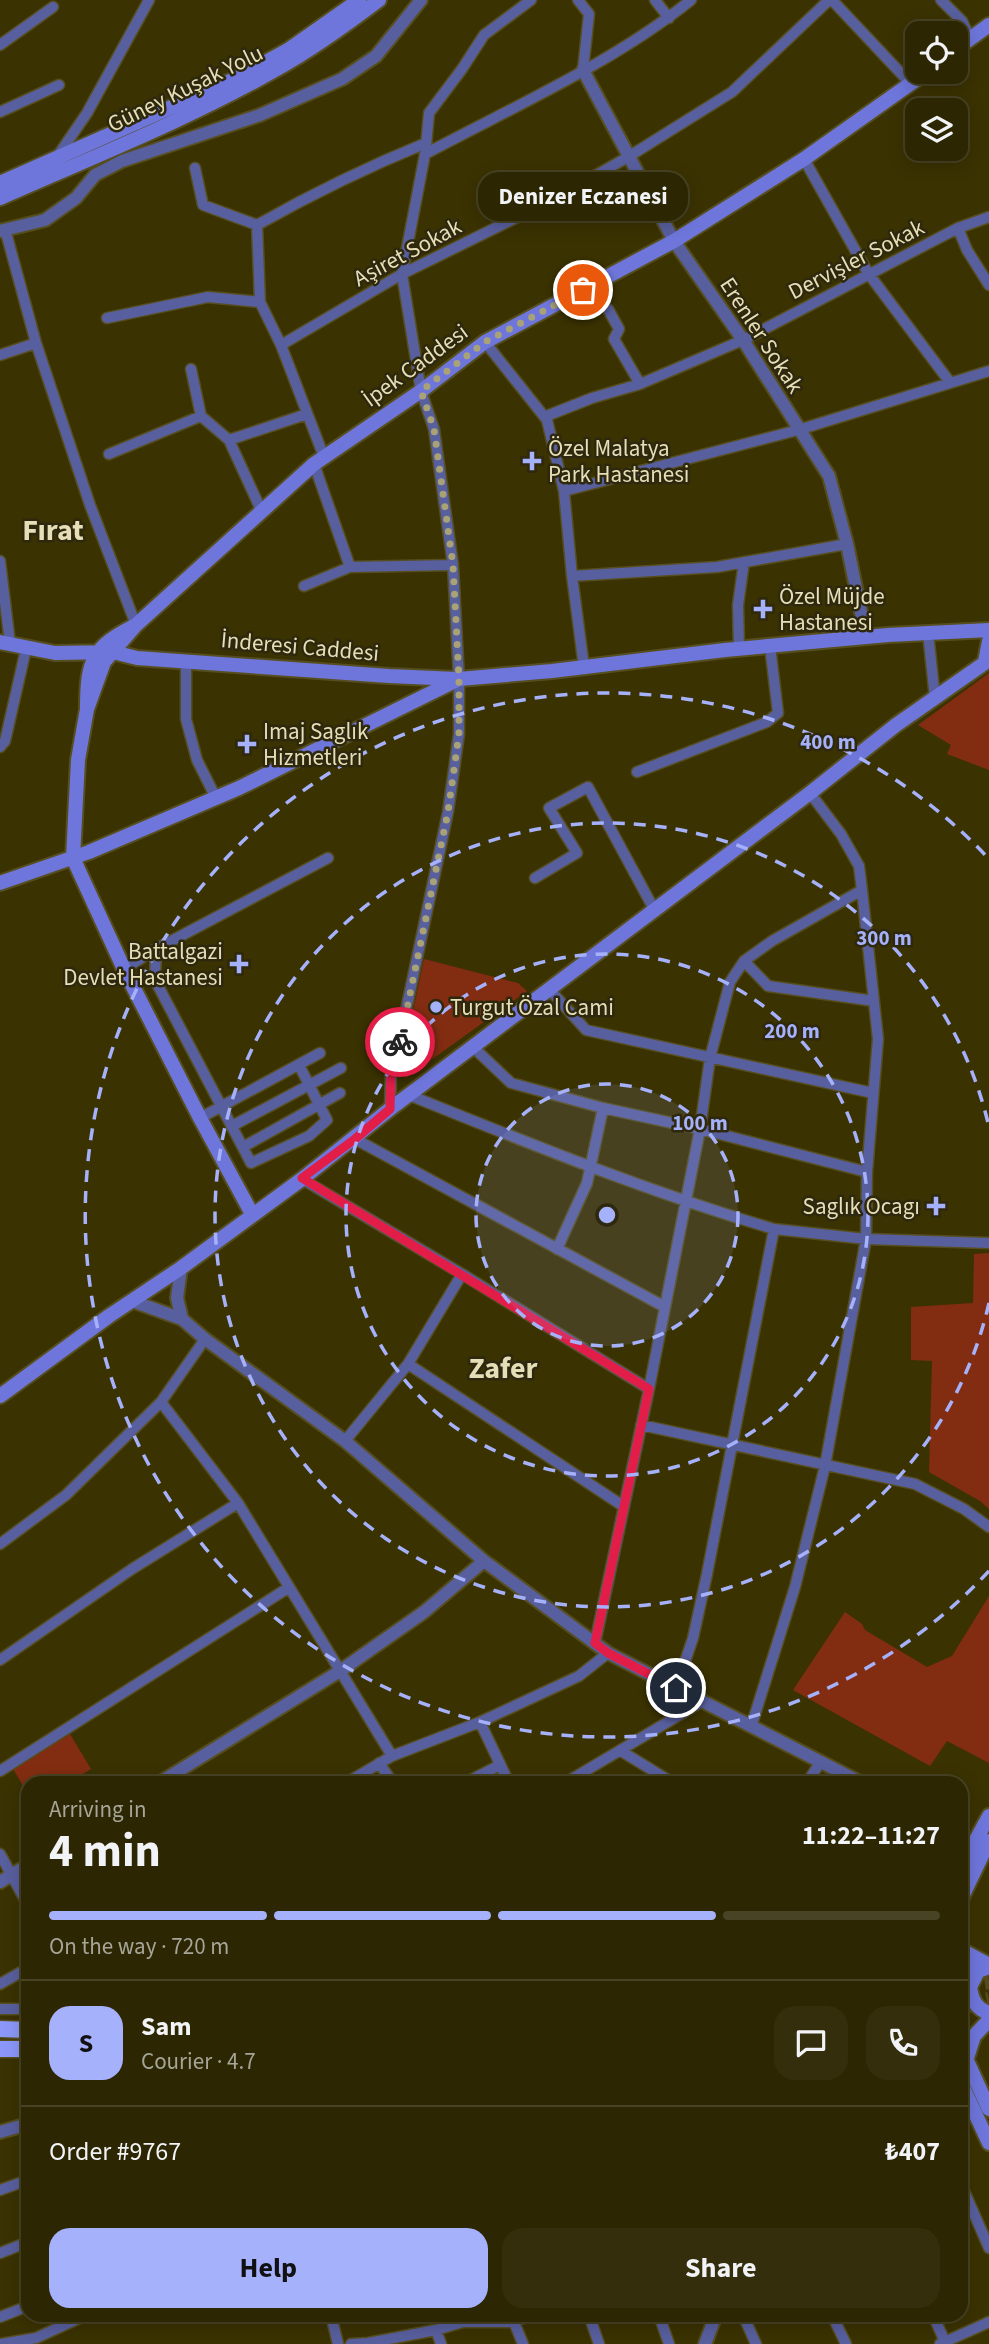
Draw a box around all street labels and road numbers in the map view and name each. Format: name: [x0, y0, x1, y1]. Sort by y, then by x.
street label: Güney Kuşak Yolu: [102, 36, 269, 140]
street label: Aşiret Sokak: [347, 210, 468, 295]
street label: Dervişler Sokak: [782, 211, 931, 308]
street label: Erenler Sokak: [712, 271, 812, 400]
street label: İpek Caddesi: [356, 316, 475, 415]
street label: İnderesi Caddesi: [219, 623, 381, 670]

